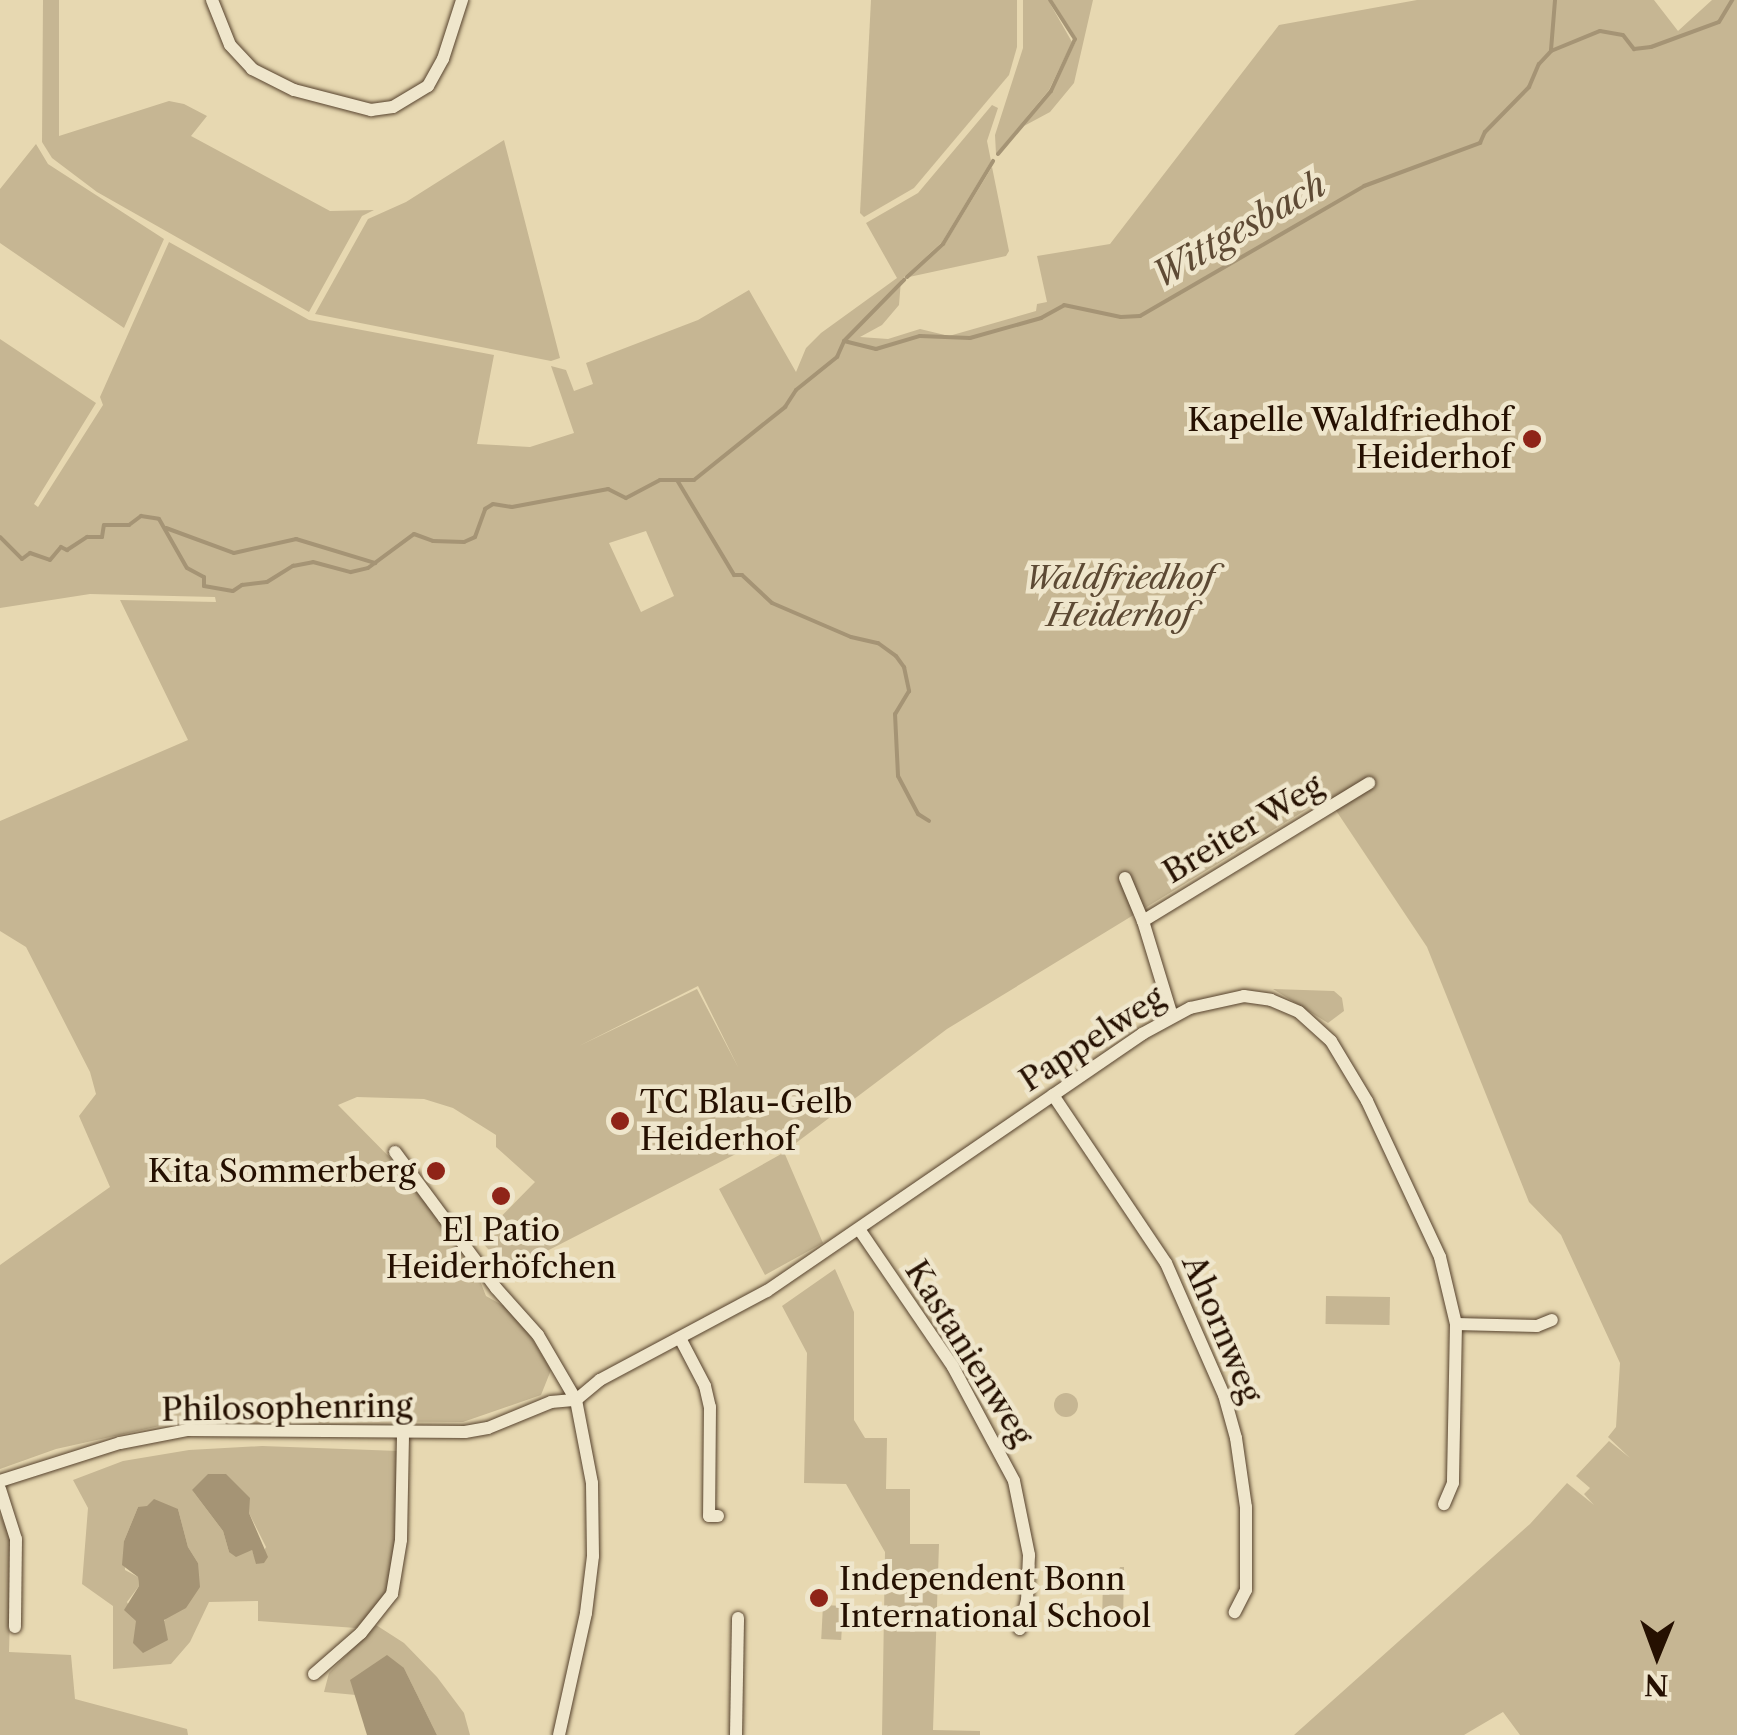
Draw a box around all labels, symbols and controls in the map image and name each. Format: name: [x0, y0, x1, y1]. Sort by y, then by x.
water label: Wittgesbach: [1144, 163, 1334, 297]
place label: Kapelle Waldfriedhof Heiderhof: [1186, 402, 1512, 477]
marker: Kapelle Waldfriedhof Heiderhof: [1521, 428, 1543, 450]
park label: Waldfriedhof Heiderhof: [1024, 560, 1214, 635]
street label: Breiter Weg: [1155, 766, 1331, 892]
street label: Pappelweg: [1013, 978, 1171, 1100]
place label: TC Blau-Gelb Heiderhof: [640, 1084, 853, 1159]
marker: TC Blau-Gelb Heiderhof: [609, 1110, 631, 1132]
place label: Kita Sommerberg: [147, 1152, 416, 1190]
marker: Kita Sommerberg: [425, 1160, 447, 1182]
marker: El Patio Heiderhöfchen: [490, 1185, 512, 1207]
place label: El Patio Heiderhöfchen: [386, 1212, 616, 1287]
street label: Ahornweg: [1174, 1249, 1270, 1409]
street label: Kastanienweg: [897, 1253, 1041, 1453]
street label: Philosophenring: [161, 1387, 413, 1429]
place label: Independent Bonn International School: [839, 1561, 1151, 1636]
marker: Independent Bonn International School: [808, 1587, 830, 1609]
north arrow: [1607, 1605, 1707, 1705]
text: N: [1644, 1668, 1669, 1702]

